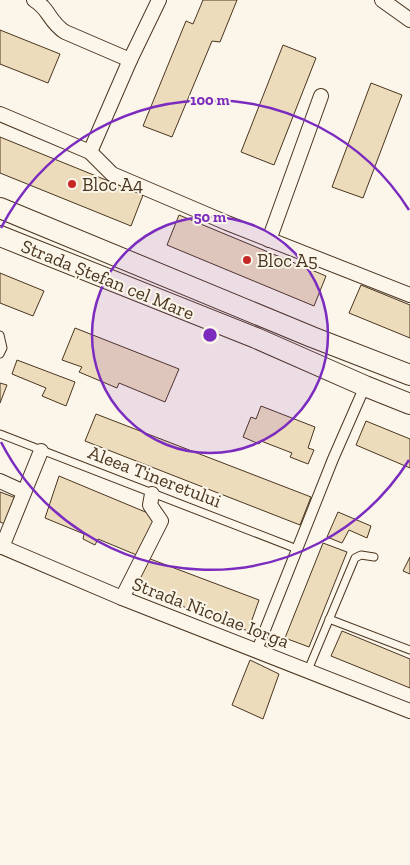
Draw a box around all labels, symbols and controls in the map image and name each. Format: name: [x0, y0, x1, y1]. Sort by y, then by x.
text: 100 m: [190, 91, 230, 109]
place label: Bloc A4: [82, 173, 143, 196]
marker: Bloc A4: [66, 178, 78, 190]
text: 50 m: [194, 208, 226, 226]
street label: Strada Ștefan cel Mare: [18, 234, 198, 325]
place label: Bloc A5: [257, 249, 318, 272]
marker: Bloc A5: [241, 254, 253, 266]
centre of rings: [201, 326, 219, 344]
street label: Aleea Tineretului: [85, 440, 225, 512]
street label: Strada Nicolae Iorga: [129, 572, 293, 653]

